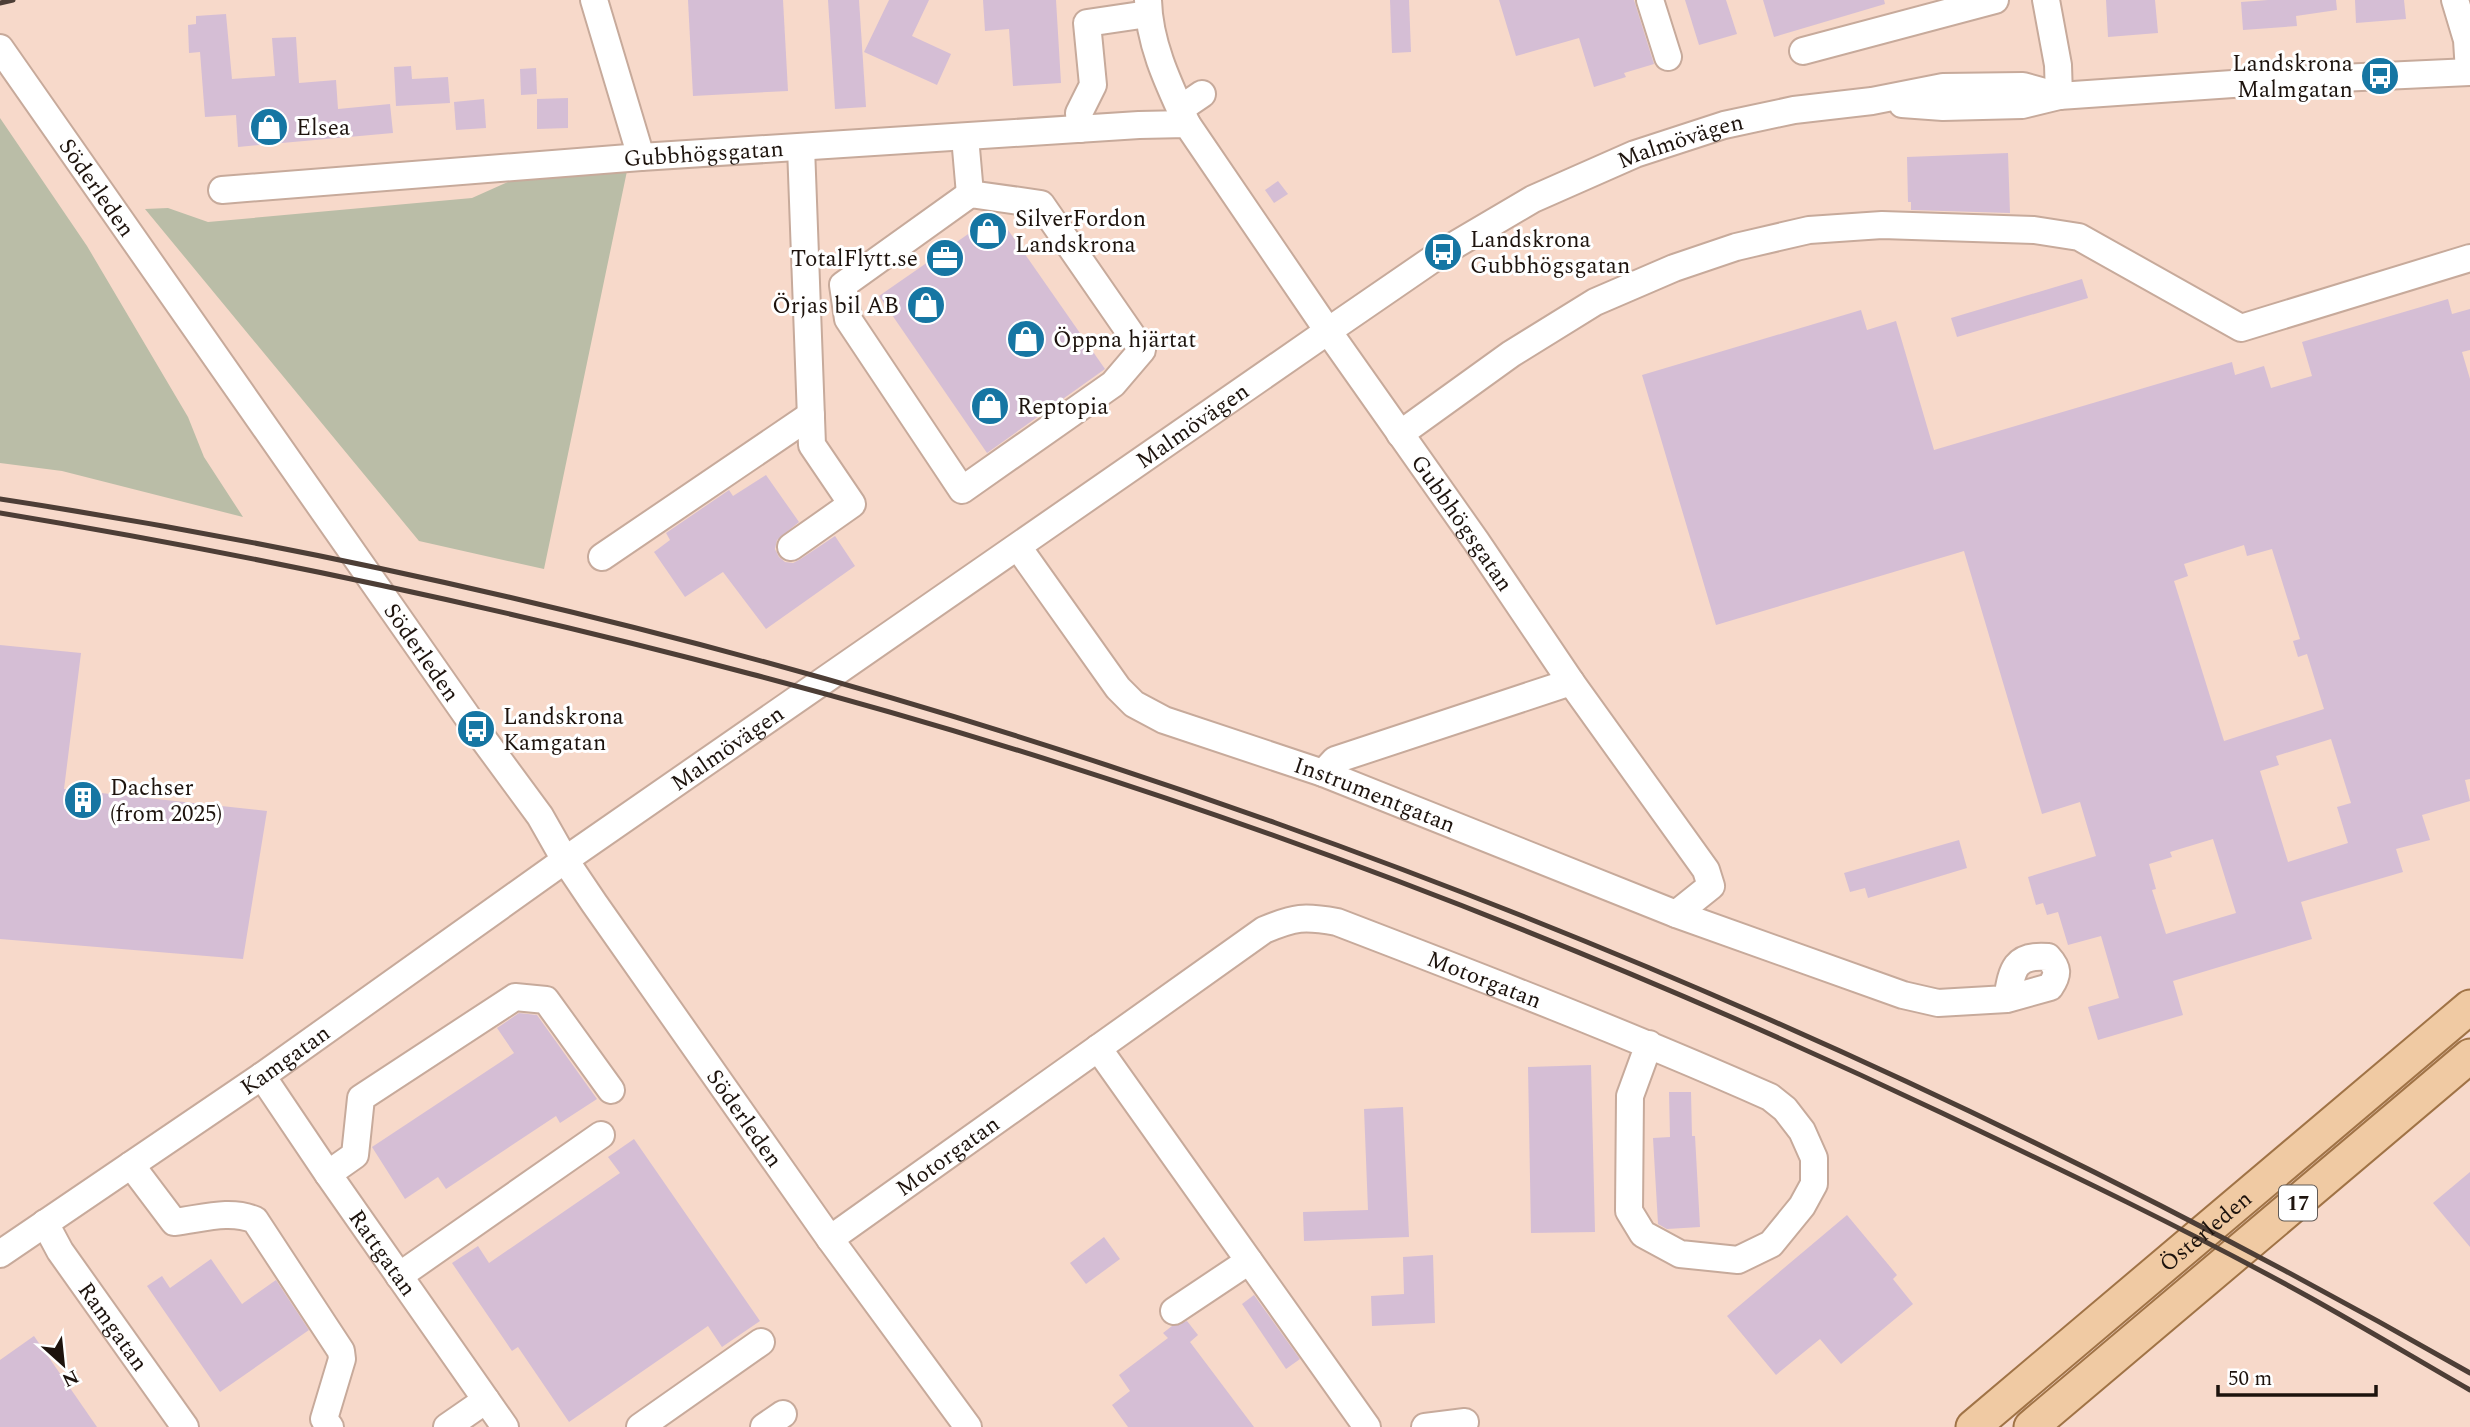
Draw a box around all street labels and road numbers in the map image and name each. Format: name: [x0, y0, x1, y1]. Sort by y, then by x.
street label: Malmövägen: [1612, 105, 1747, 179]
street label: Söderleden: [49, 132, 143, 245]
street label: Gubbhögsgatan: [622, 132, 785, 177]
street label: Malmövägen: [1129, 375, 1257, 478]
street label: Gubbhögsgatan: [1401, 448, 1521, 599]
street label: Söderleden: [374, 596, 468, 710]
street label: Malmövägen: [664, 697, 792, 801]
street label: Instrumentgatan: [1289, 748, 1460, 843]
street label: Motorgatan: [1421, 942, 1547, 1019]
street label: Kamgatan: [234, 1017, 338, 1105]
street label: Söderleden: [697, 1062, 791, 1175]
street label: Motorgatan: [889, 1107, 1007, 1206]
street label: Österleden: [2152, 1182, 2260, 1281]
road number: 17: [2279, 1186, 2317, 1220]
street label: Rattgatan: [339, 1203, 425, 1304]
street label: Ramgatan: [68, 1275, 156, 1379]

